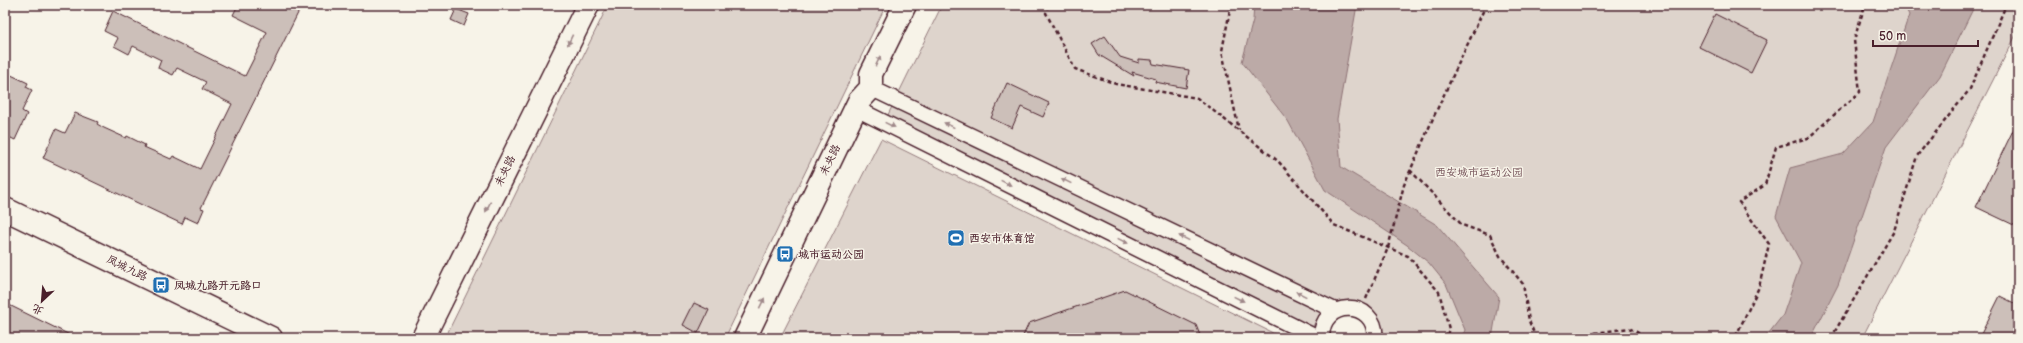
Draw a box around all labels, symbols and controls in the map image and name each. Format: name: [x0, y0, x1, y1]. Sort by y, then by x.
scale bar: [1873, 22, 1978, 48]
text: 50 m: [1879, 29, 1906, 44]
one-way arrow: [567, 34, 573, 46]
one-way arrow: [875, 55, 881, 67]
one-way arrow: [884, 122, 896, 128]
one-way arrow: [943, 122, 955, 128]
street label: 未央路: [817, 142, 843, 178]
street label: 未央路: [492, 153, 518, 189]
park label: 西安城市运动公园: [1435, 166, 1523, 179]
one-way arrow: [1061, 178, 1072, 184]
one-way arrow: [1001, 180, 1012, 186]
one-way arrow: [485, 201, 491, 212]
sports icon: 西安市体育馆: [946, 228, 966, 248]
place label: 西安市体育馆: [969, 232, 1035, 245]
one-way arrow: [1178, 235, 1189, 241]
one-way arrow: [1117, 238, 1128, 244]
bus stop icon: 城市运动公园: [775, 244, 795, 264]
place label: 城市运动公园: [798, 248, 864, 261]
street label: 凤城九路: [104, 253, 150, 283]
bus stop icon: 凤城九路开元路口: [151, 275, 171, 295]
place label: 凤城九路开元路口: [174, 279, 262, 292]
north arrow: [22, 281, 62, 321]
one-way arrow: [1295, 291, 1306, 297]
one-way arrow: [1233, 296, 1245, 302]
one-way arrow: [759, 297, 765, 308]
text: 北: [30, 301, 46, 318]

